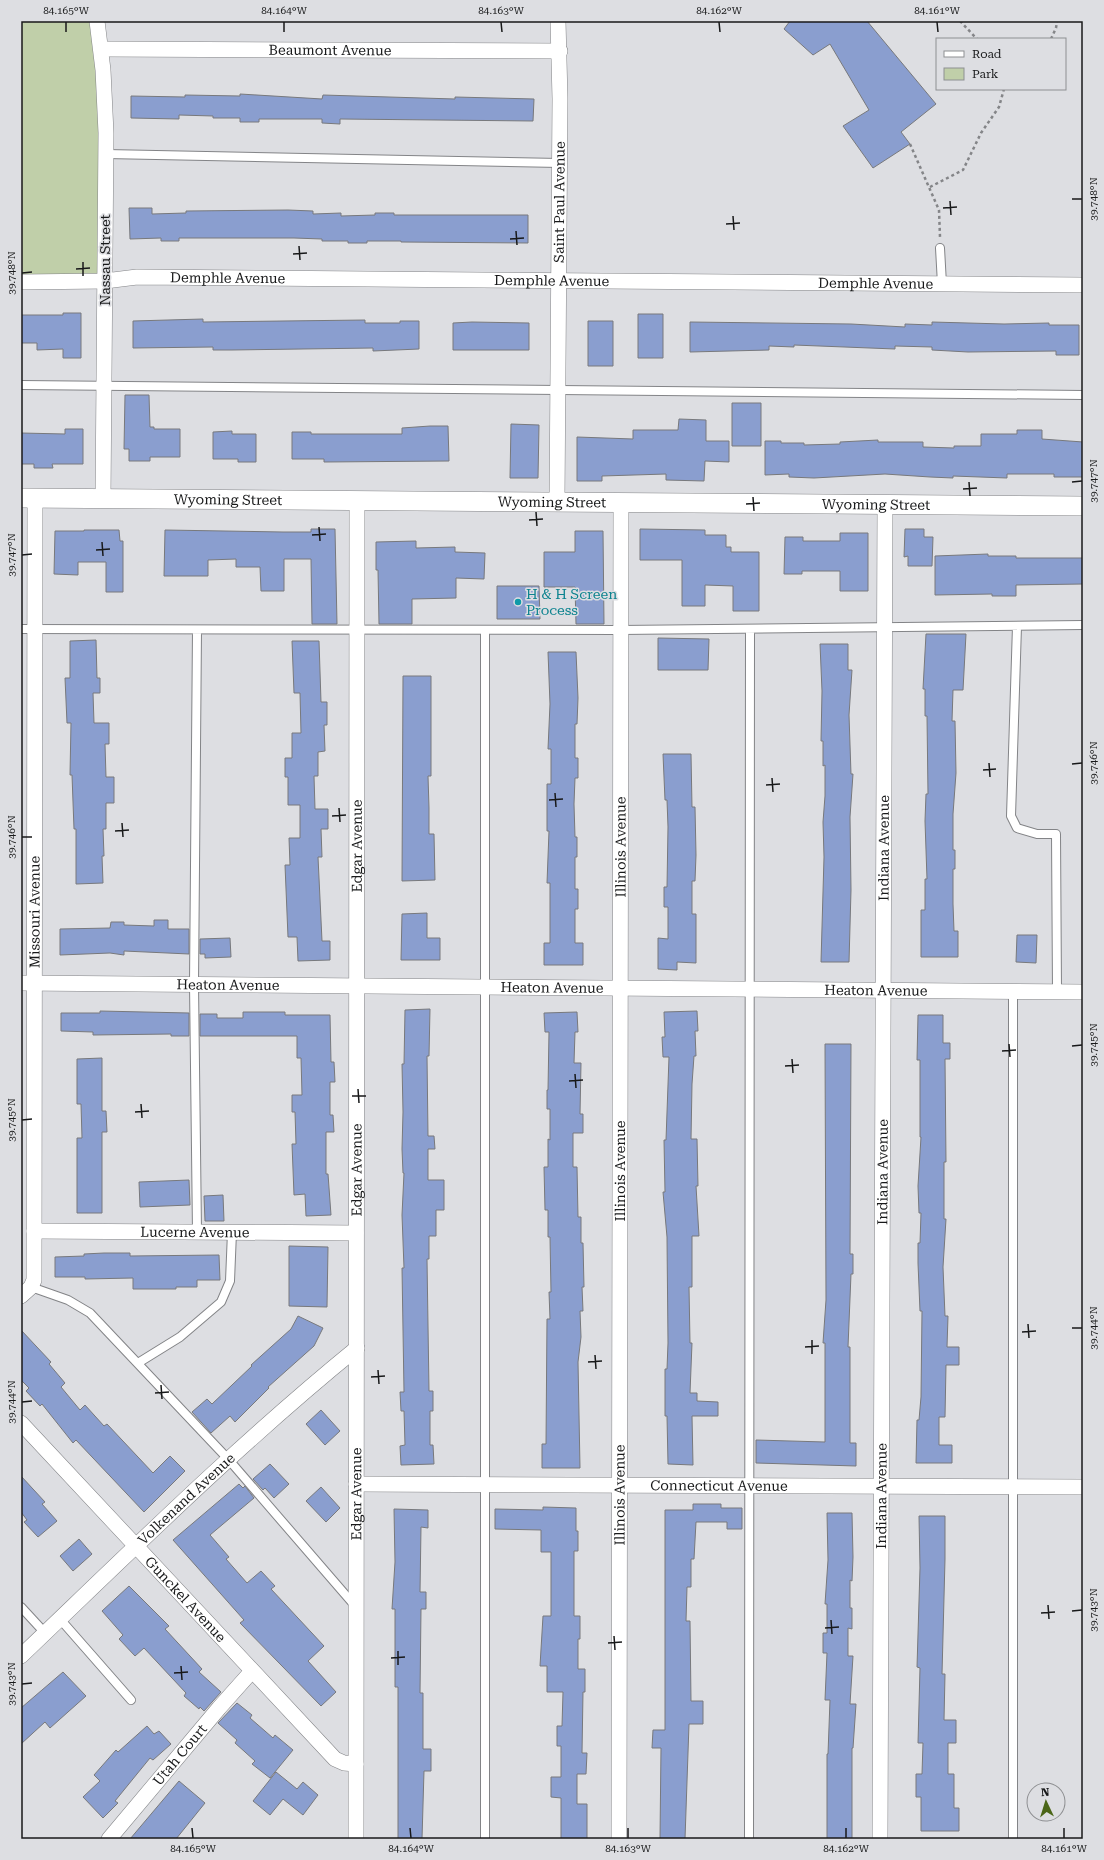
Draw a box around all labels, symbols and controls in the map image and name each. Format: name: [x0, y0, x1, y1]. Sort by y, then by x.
text: 84.165°W: [43, 5, 90, 16]
text: 84.164°W: [261, 5, 308, 16]
text: 84.163°W: [478, 5, 525, 16]
text: 84.162°W: [696, 5, 743, 16]
text: 84.161°W: [914, 5, 961, 16]
legend: [936, 38, 1066, 90]
street label: Beaumont Avenue: [269, 42, 392, 58]
text: Road: [972, 47, 1002, 61]
text: Park: [972, 67, 999, 81]
street label: Saint Paul Avenue: [551, 141, 568, 263]
text: 39.748°N: [1088, 177, 1099, 221]
street label: Nassau Street: [97, 214, 113, 306]
text: 39.748°N: [6, 251, 17, 295]
street label: Demphle Avenue: [170, 269, 286, 286]
street label: Demphle Avenue: [494, 272, 610, 289]
street label: Demphle Avenue: [818, 275, 934, 292]
text: 39.747°N: [1088, 459, 1099, 503]
street label: Wyoming Street: [174, 491, 282, 508]
street label: Wyoming Street: [498, 494, 606, 510]
street label: Wyoming Street: [822, 496, 930, 513]
text: 39.747°N: [6, 533, 17, 577]
place label: H & H Screen Process: [526, 586, 617, 618]
marker: H & H Screen Process: [513, 597, 523, 607]
text: 39.746°N: [1088, 741, 1099, 785]
street label: Indiana Avenue: [876, 795, 892, 901]
street label: Illinois Avenue: [612, 796, 629, 898]
street label: Edgar Avenue: [349, 799, 365, 892]
text: 39.746°N: [6, 815, 17, 859]
street label: Missouri Avenue: [26, 856, 43, 968]
street label: Heaton Avenue: [176, 976, 280, 993]
street label: Heaton Avenue: [500, 979, 604, 996]
street label: Heaton Avenue: [824, 982, 928, 999]
text: 39.745°N: [1088, 1023, 1099, 1067]
text: 39.745°N: [6, 1098, 17, 1142]
street label: Indiana Avenue: [874, 1119, 891, 1225]
street label: Illinois Avenue: [612, 1120, 628, 1222]
street label: Edgar Avenue: [348, 1123, 365, 1216]
street label: Lucerne Avenue: [140, 1224, 250, 1240]
text: 39.744°N: [1088, 1306, 1099, 1350]
text: 39.744°N: [6, 1380, 17, 1424]
street label: Indiana Avenue: [873, 1443, 889, 1549]
street label: Illinois Avenue: [611, 1444, 628, 1546]
street label: Edgar Avenue: [348, 1447, 364, 1540]
street label: Volkenand Avenue: [134, 1450, 238, 1548]
street label: Connecticut Avenue: [650, 1477, 788, 1494]
street label: Gunckel Avenue: [142, 1553, 229, 1645]
text: 39.743°N: [1088, 1588, 1099, 1632]
text: 39.743°N: [6, 1662, 17, 1706]
street label: Utah Court: [149, 1721, 210, 1789]
north arrow: [1026, 1782, 1066, 1822]
text: N: [1041, 1786, 1051, 1799]
text: 84.165°W: [170, 1843, 217, 1854]
text: 84.164°W: [388, 1843, 435, 1854]
text: 84.163°W: [605, 1843, 652, 1854]
text: 84.162°W: [823, 1843, 870, 1854]
text: 84.161°W: [1041, 1843, 1088, 1854]

